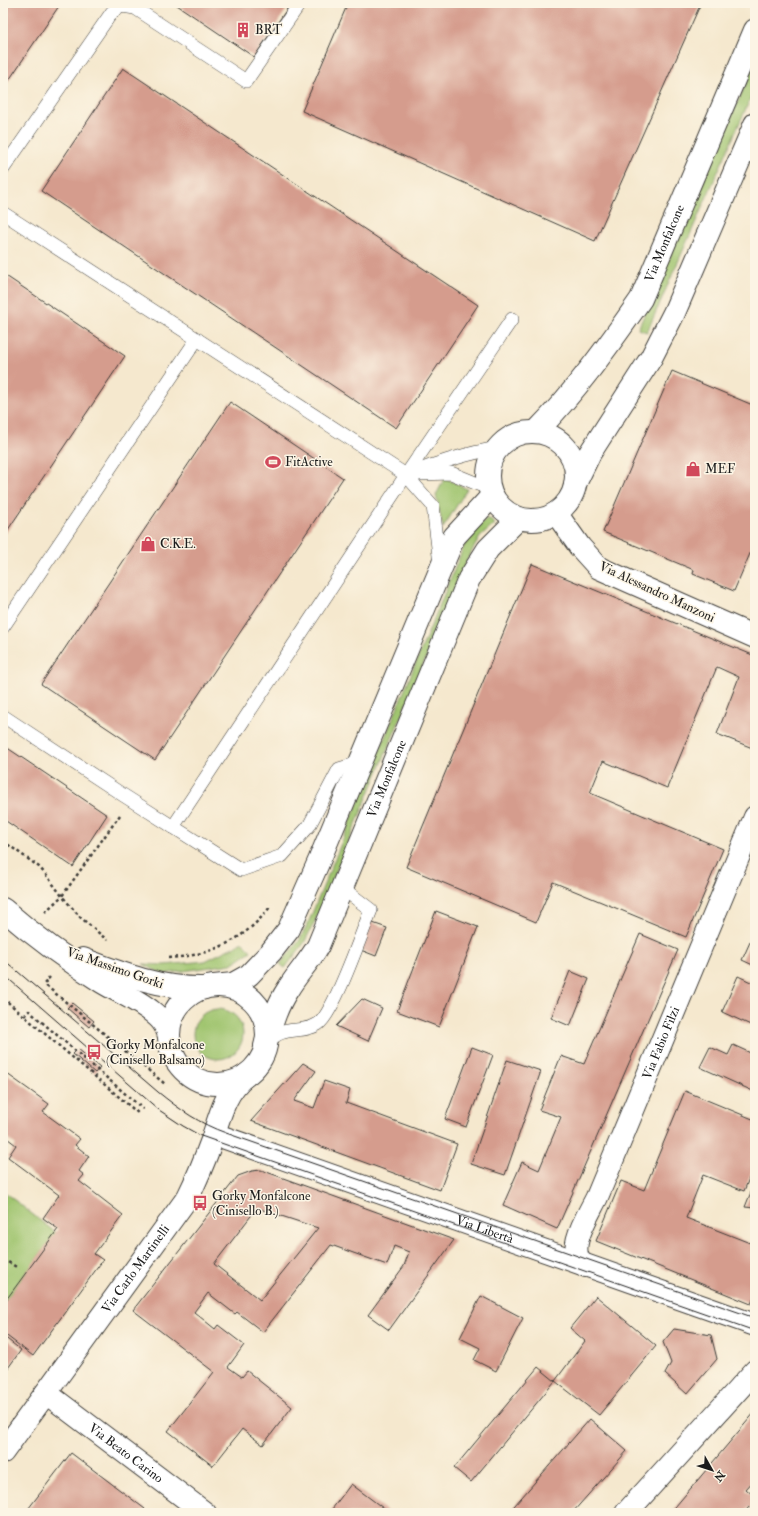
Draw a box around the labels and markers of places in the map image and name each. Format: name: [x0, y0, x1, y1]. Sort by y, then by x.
building icon: BRT: [234, 21, 252, 39]
place label: BRT: [255, 22, 282, 38]
sports icon: FitActive: [264, 453, 282, 471]
place label: FitActive: [285, 454, 333, 470]
shop icon: MEF: [684, 460, 702, 478]
place label: MEF: [705, 461, 735, 477]
shop icon: C.K.E.: [139, 535, 157, 553]
place label: C.K.E.: [160, 536, 196, 552]
place label: Gorky Monfalcone (Cinisello Balsamo): [106, 1037, 205, 1068]
bus stop icon: Gorky Monfalcone (Cinisello Balsamo): [85, 1043, 103, 1061]
place label: Gorky Monfalcone (Cinisello B.): [212, 1188, 311, 1219]
bus stop icon: Gorky Monfalcone (Cinisello B.): [191, 1194, 209, 1212]

